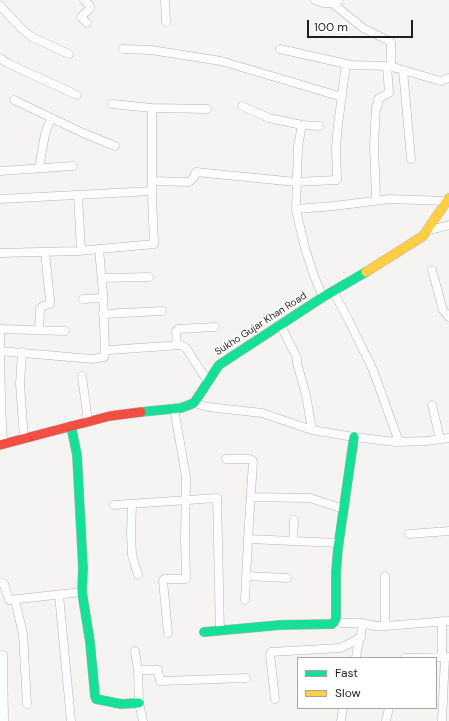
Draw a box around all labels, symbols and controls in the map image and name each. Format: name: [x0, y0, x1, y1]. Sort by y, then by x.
scale bar: [309, 12, 415, 38]
text: 100 m: [314, 19, 348, 35]
street label: Sukho Gujar Khan Road: [213, 290, 309, 358]
legend: [297, 657, 437, 709]
text: Fast: [335, 665, 358, 681]
text: Slow: [335, 685, 361, 701]

